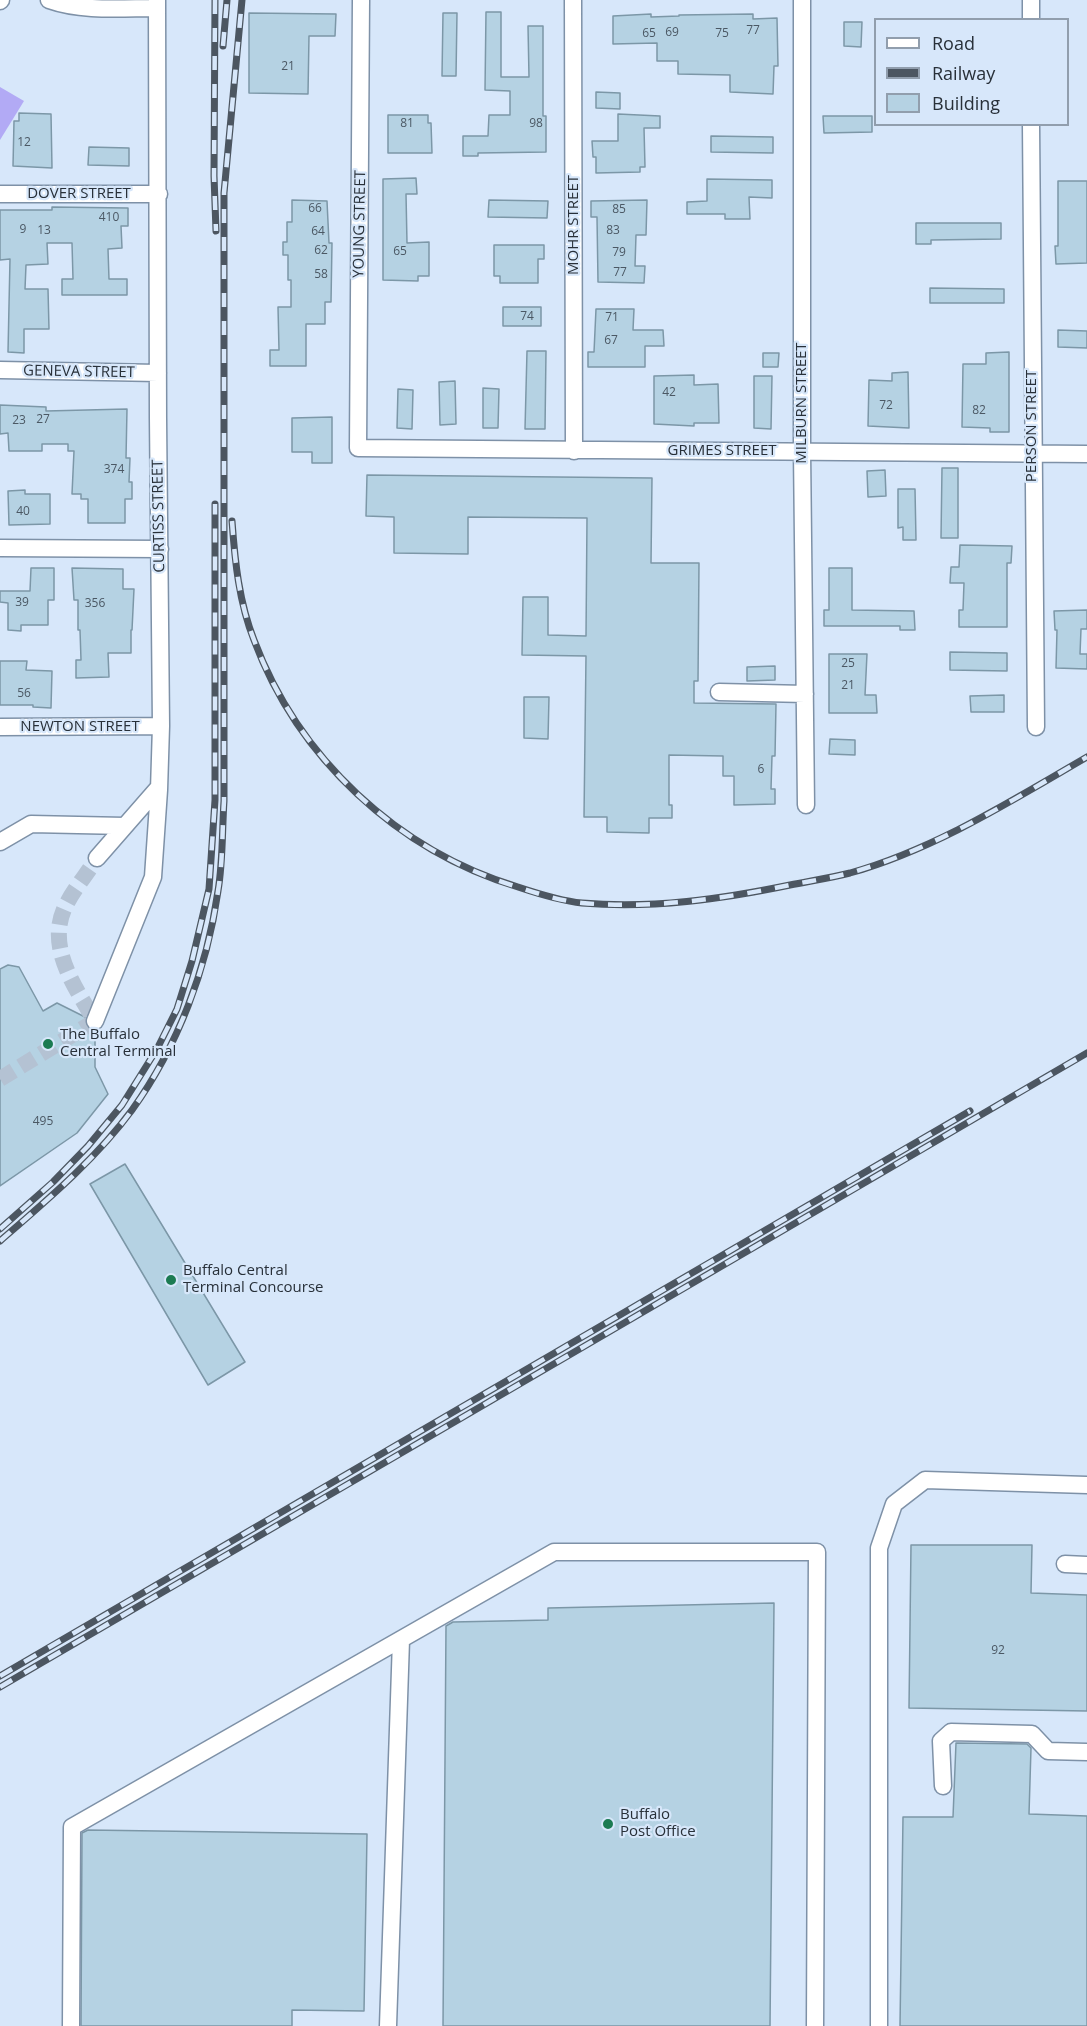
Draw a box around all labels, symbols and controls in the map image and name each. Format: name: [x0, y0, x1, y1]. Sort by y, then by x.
legend: [874, 18, 1069, 126]
house number: 77: [746, 24, 760, 38]
house number: 69: [665, 26, 679, 40]
house number: 65: [642, 27, 656, 41]
house number: 75: [715, 27, 729, 41]
text: Road: [932, 31, 975, 55]
house number: 21: [281, 60, 295, 74]
text: Railway: [932, 61, 995, 85]
text: Building: [932, 91, 1000, 115]
house number: 81: [400, 117, 414, 131]
house number: 98: [529, 117, 543, 131]
house number: 12: [17, 136, 31, 150]
street label: YOUNG STREET: [350, 170, 370, 278]
street label: MOHR STREET: [565, 175, 583, 275]
street label: DOVER STREET: [27, 185, 131, 203]
house number: 66: [308, 202, 322, 216]
house number: 85: [612, 203, 626, 217]
house number: 410: [99, 211, 119, 225]
house number: 9: [20, 223, 26, 237]
house number: 13: [37, 224, 51, 238]
house number: 83: [606, 224, 620, 238]
house number: 64: [311, 225, 325, 239]
house number: 62: [314, 244, 328, 258]
house number: 65: [393, 245, 407, 259]
house number: 79: [612, 246, 626, 260]
house number: 77: [613, 266, 627, 280]
house number: 58: [314, 268, 328, 282]
house number: 74: [520, 310, 534, 324]
house number: 71: [605, 311, 619, 325]
house number: 67: [604, 334, 618, 348]
street label: MILBURN STREET: [793, 342, 811, 464]
street label: GENEVA STREET: [23, 362, 135, 382]
street label: PERSON STREET: [1023, 370, 1041, 482]
house number: 42: [662, 386, 676, 400]
house number: 72: [879, 399, 893, 413]
house number: 82: [972, 404, 986, 418]
house number: 27: [36, 413, 50, 427]
house number: 23: [12, 414, 26, 428]
street label: GRIMES STREET: [668, 442, 776, 460]
street label: CURTISS STREET: [149, 459, 169, 573]
house number: 374: [104, 463, 124, 477]
house number: 40: [16, 505, 30, 519]
house number: 39: [15, 596, 29, 610]
house number: 356: [85, 597, 105, 611]
house number: 25: [841, 657, 855, 671]
house number: 21: [841, 679, 855, 693]
house number: 56: [17, 687, 31, 701]
street label: NEWTON STREET: [20, 718, 140, 736]
house number: 6: [758, 763, 764, 777]
place label: The Buffalo Central Terminal: [60, 1026, 176, 1061]
marker: The Buffalo Central Terminal: [41, 1037, 55, 1051]
house number: 495: [33, 1115, 53, 1129]
place label: Buffalo Central Terminal Concourse: [183, 1262, 323, 1297]
marker: Buffalo Central Terminal Concourse: [164, 1273, 178, 1287]
house number: 92: [991, 1644, 1005, 1658]
place label: Buffalo Post Office: [620, 1806, 696, 1841]
marker: Buffalo Post Office: [601, 1817, 615, 1831]

